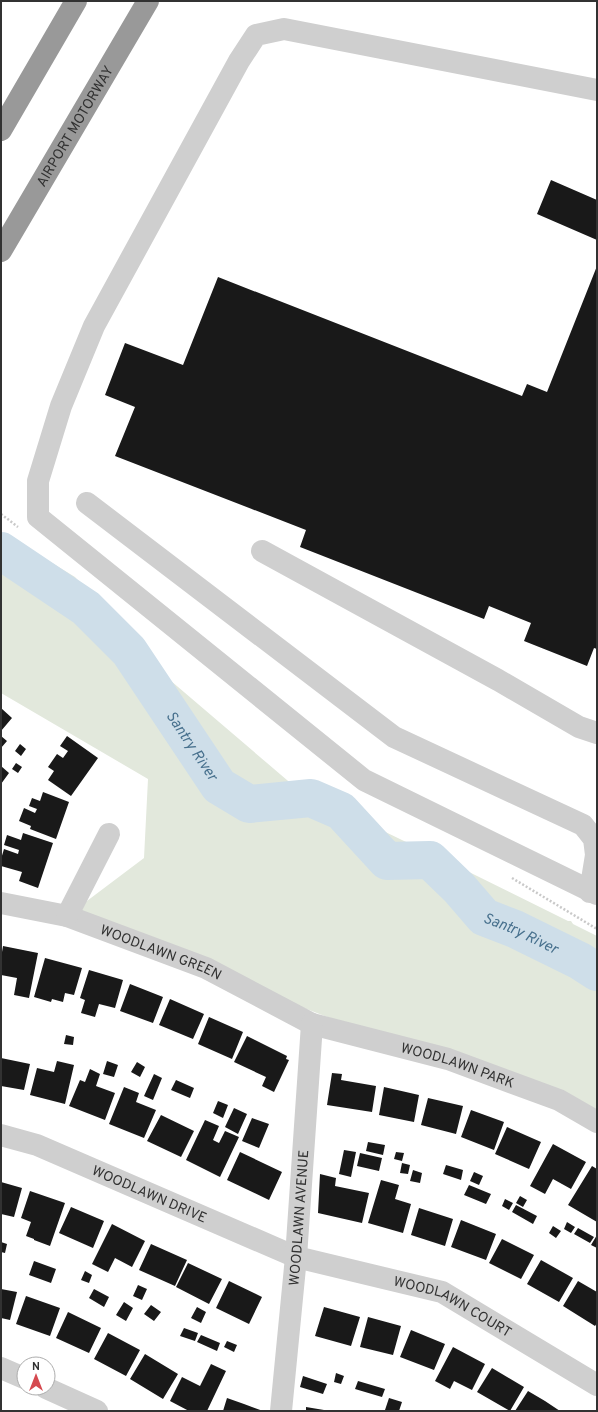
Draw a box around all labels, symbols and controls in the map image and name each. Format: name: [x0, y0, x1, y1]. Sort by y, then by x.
street label: AIRPORT MOTORWAY: [34, 63, 118, 190]
water label: Santry River: [161, 708, 222, 786]
water label: Santry River: [480, 910, 562, 960]
street label: WOODLAWN GREEN: [97, 922, 224, 985]
street label: WOODLAWN PARK: [399, 1040, 516, 1093]
street label: WOODLAWN AVENUE: [286, 1149, 313, 1287]
street label: WOODLAWN DRIVE: [89, 1163, 209, 1227]
street label: WOODLAWN COURT: [392, 1274, 514, 1342]
north arrow: [16, 1356, 56, 1396]
text: N: [32, 1360, 40, 1374]

